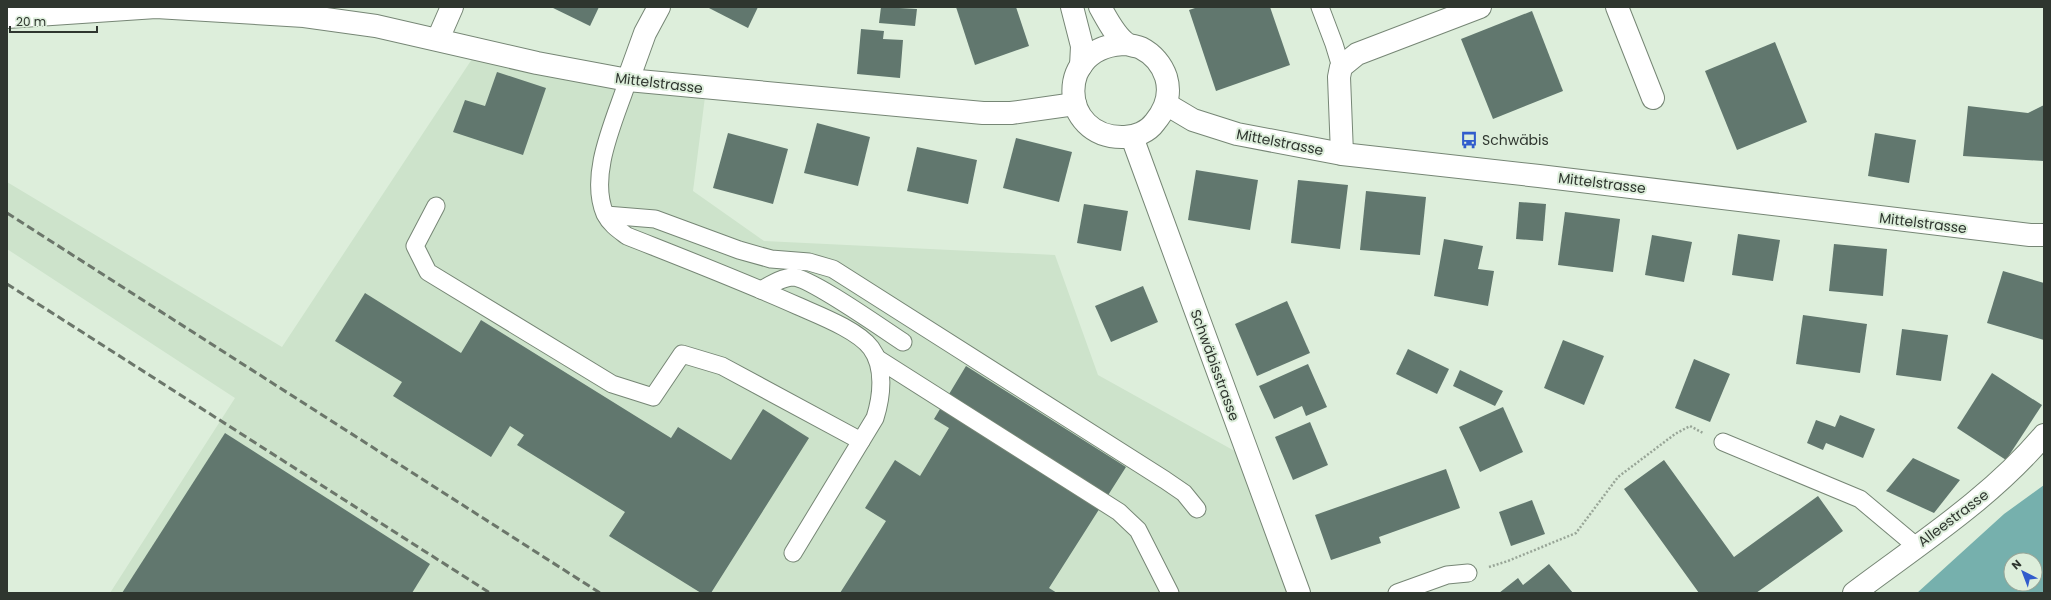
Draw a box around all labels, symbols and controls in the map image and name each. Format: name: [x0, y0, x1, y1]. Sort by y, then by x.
scale bar: [10, 8, 97, 34]
text: 20 m: [16, 13, 46, 30]
street label: Mittelstrasse: [614, 68, 704, 98]
street label: Mittelstrasse: [1235, 124, 1326, 160]
bus stop icon: Schwäbis: [1459, 130, 1479, 150]
place label: Schwäbis: [1482, 130, 1549, 150]
street label: Mittelstrasse: [1557, 168, 1647, 198]
street label: Mittelstrasse: [1878, 208, 1968, 238]
street label: Schwäbisstrasse: [1186, 306, 1245, 424]
street label: Alleestrasse: [1913, 485, 1993, 551]
north arrow: [2003, 552, 2043, 592]
text: N: [2008, 556, 2025, 573]

